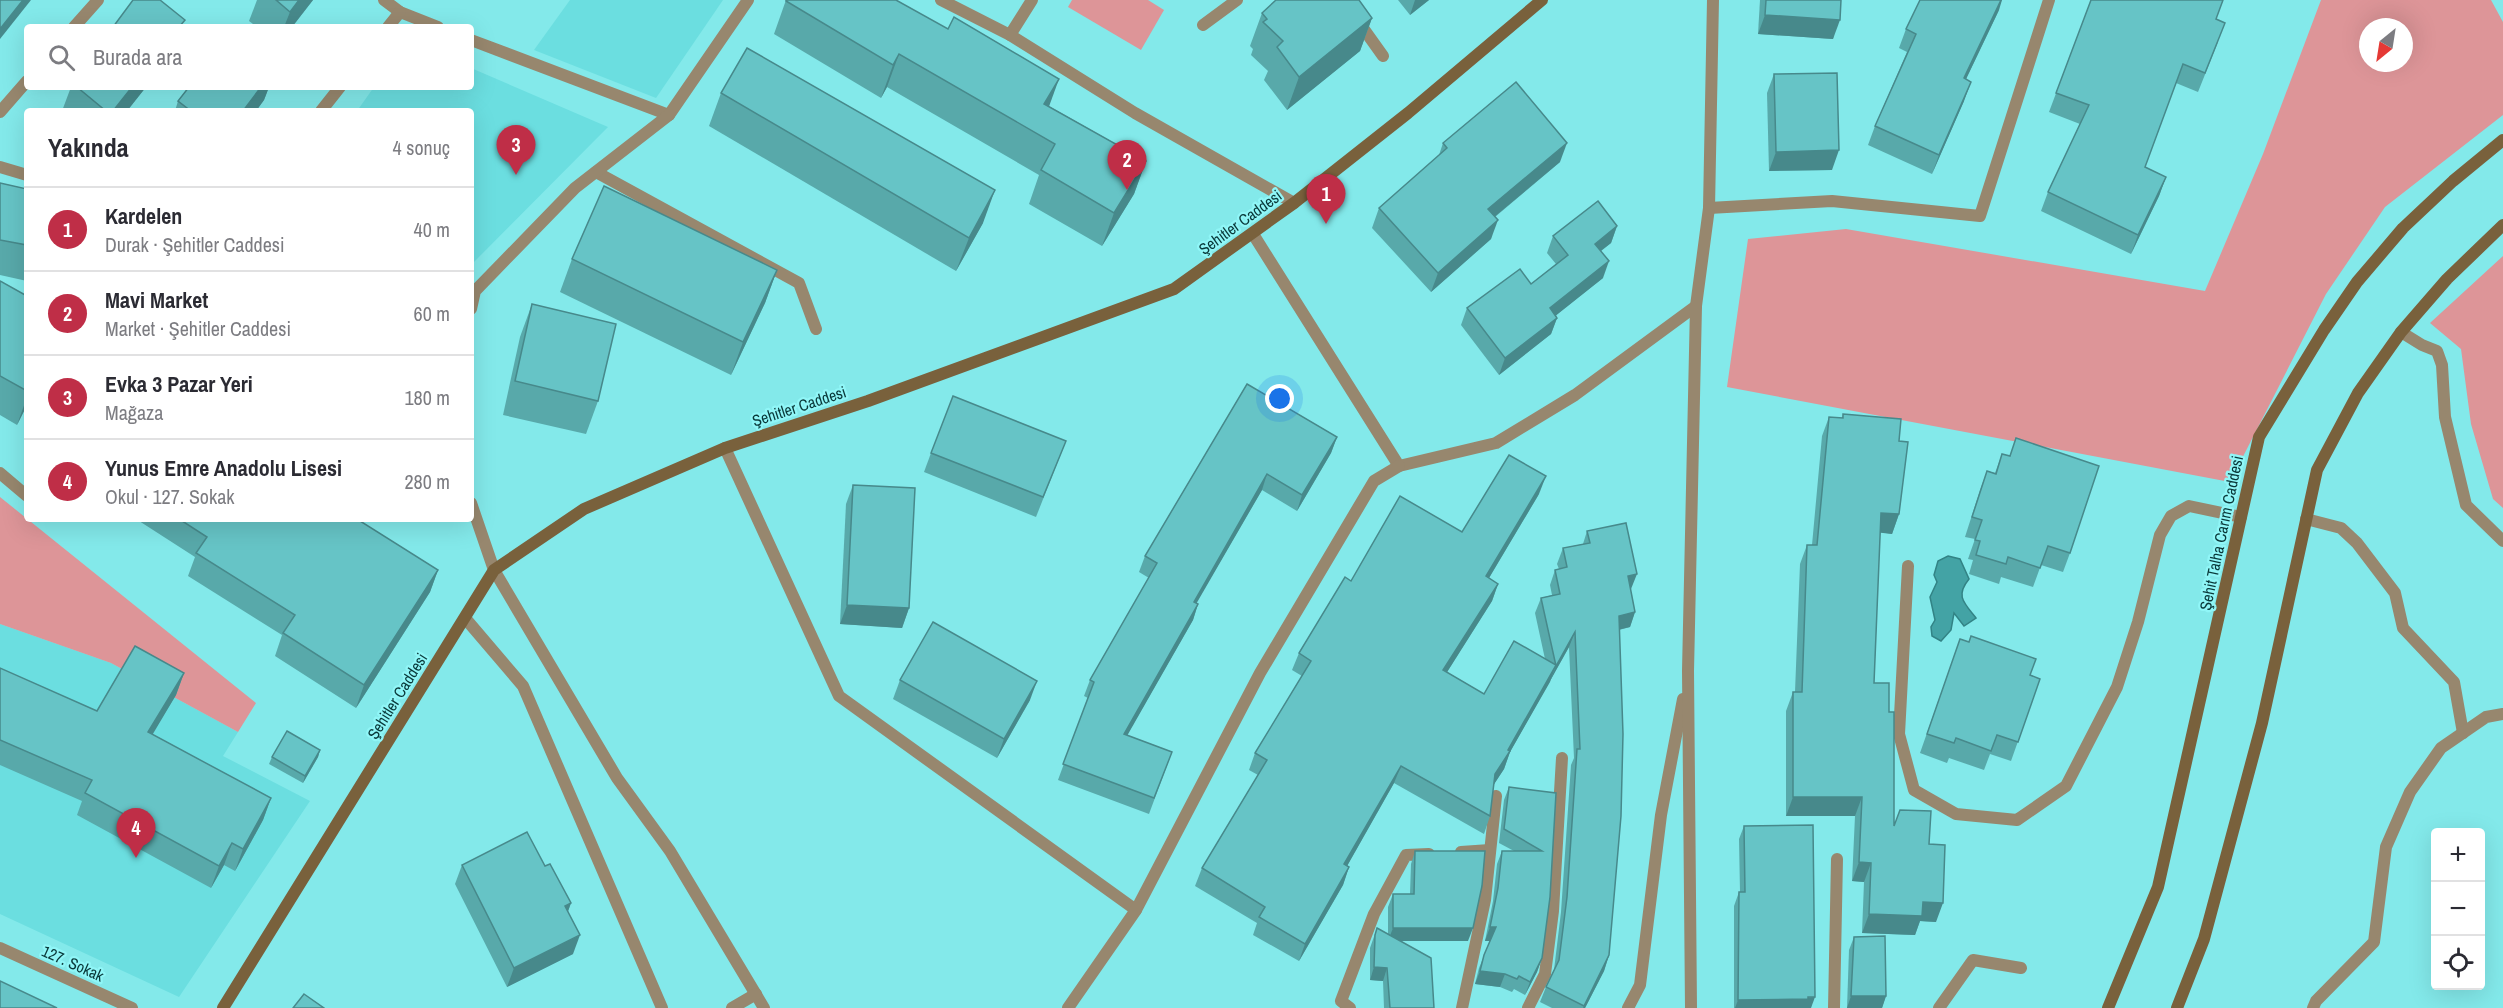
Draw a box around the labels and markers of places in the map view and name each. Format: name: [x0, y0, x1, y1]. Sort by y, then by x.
pin: 3: [496, 126, 536, 175]
pin: 2: [1108, 140, 1146, 190]
pin: 1: [1306, 174, 1346, 224]
pin: 4: [116, 808, 156, 858]

